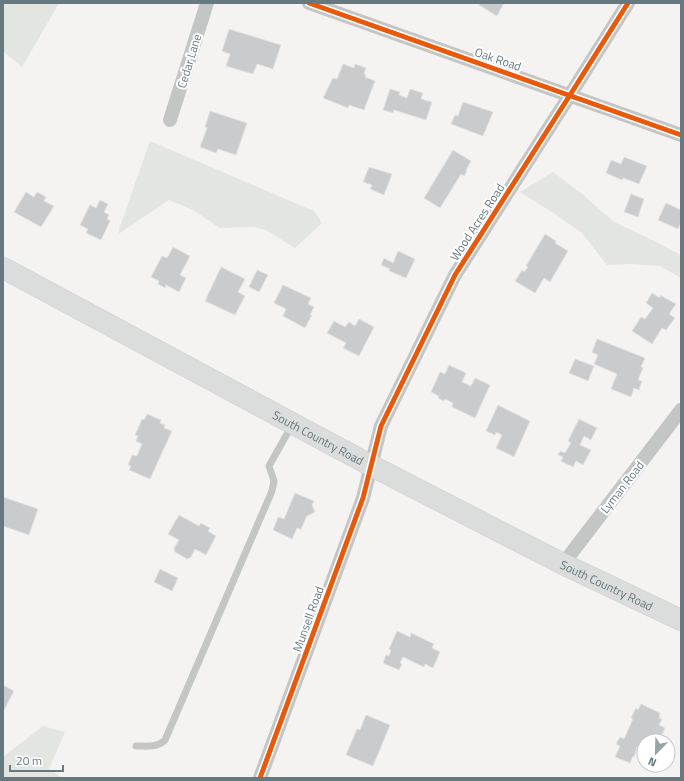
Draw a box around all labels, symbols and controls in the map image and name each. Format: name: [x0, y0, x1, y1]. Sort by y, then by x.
street label: Cedar Lane: [172, 31, 206, 91]
street label: Oak Road: [472, 42, 524, 76]
street label: Wood Acres Road: [445, 180, 509, 264]
street label: South Country Road: [269, 405, 367, 470]
street label: Lyman Road: [595, 457, 649, 517]
street label: South Country Road: [557, 555, 657, 615]
street label: Munsell Road: [287, 583, 329, 655]
north arrow: [636, 733, 676, 773]
scale bar: [10, 747, 63, 773]
text: 20 m: [16, 751, 42, 770]
text: N: [645, 753, 659, 771]

